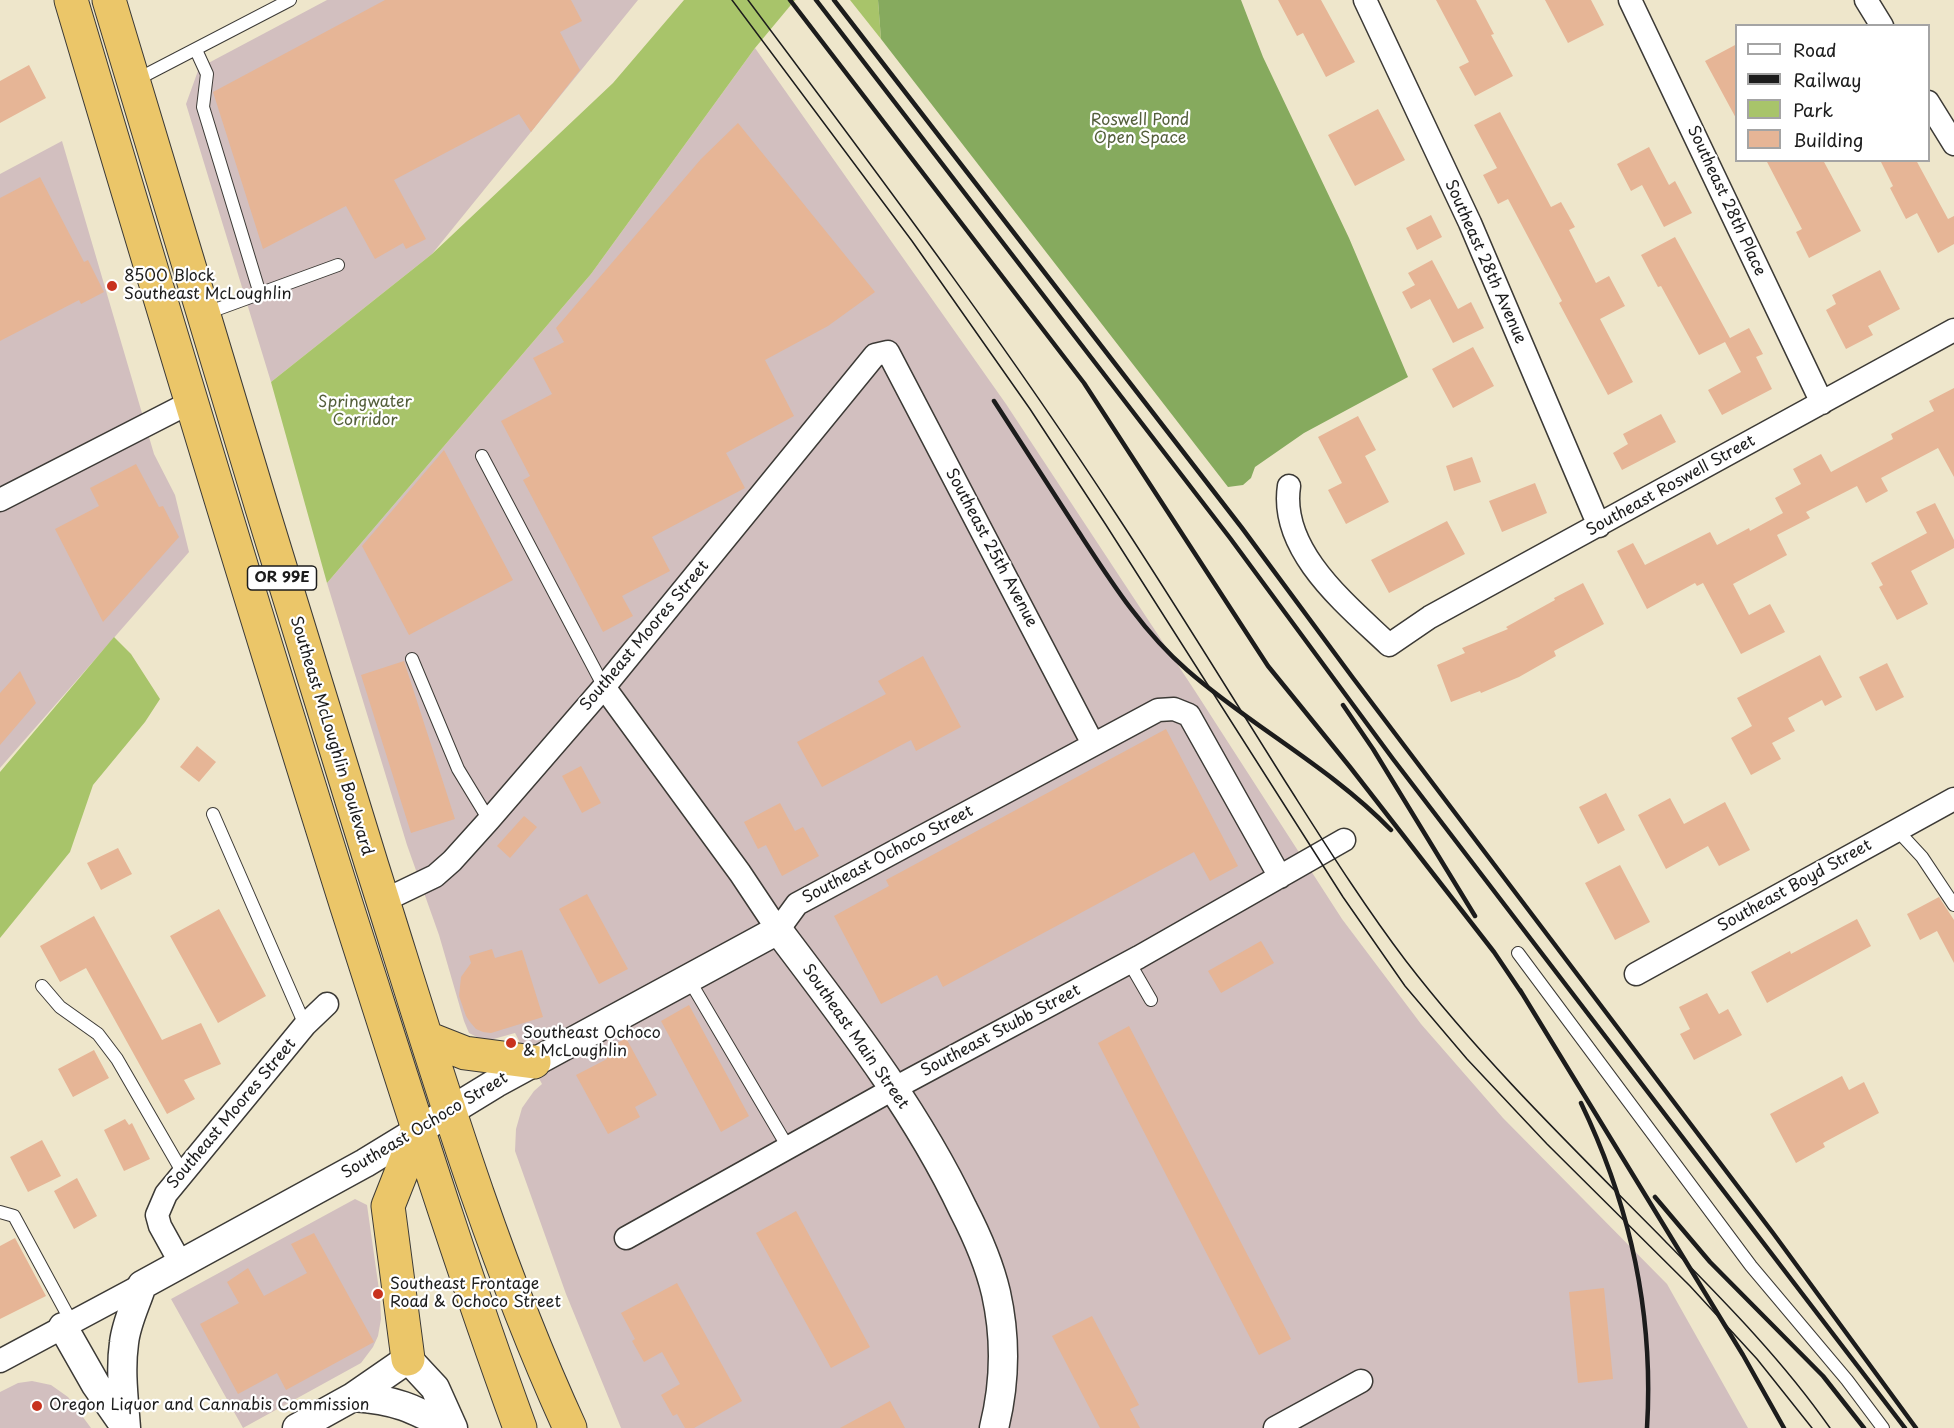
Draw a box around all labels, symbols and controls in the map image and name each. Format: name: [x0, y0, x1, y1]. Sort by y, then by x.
legend: [1735, 24, 1930, 162]
text: Road: [1793, 36, 1837, 63]
text: Railway: [1793, 66, 1861, 93]
text: Park: [1793, 96, 1833, 123]
park label: Roswell Pond Open Space: [1091, 111, 1189, 149]
street label: Southeast 28th Place: [1683, 123, 1769, 279]
text: Building: [1793, 126, 1863, 153]
street label: Southeast 28th Avenue: [1440, 177, 1530, 347]
place label: 8500 Block Southeast McLoughlin: [124, 267, 292, 305]
marker: 8500 Block Southeast McLoughlin: [105, 279, 119, 293]
park label: Springwater Corridor: [318, 393, 412, 431]
street label: Southeast Roswell Street: [1583, 431, 1759, 541]
street label: Southeast 25th Avenue: [941, 465, 1041, 631]
street label: Southeast Moores Street: [577, 557, 713, 715]
road number: OR 99E: [248, 566, 316, 590]
street label: Southeast McLoughlin Boulevard: [285, 614, 377, 858]
street label: Southeast Ochoco Street: [799, 802, 977, 908]
street label: Southeast Boyd Street: [1715, 836, 1875, 936]
street label: Southeast Main Street: [798, 961, 912, 1113]
street label: Southeast Stubb Street: [918, 981, 1084, 1081]
place label: Southeast Ochoco & McLoughlin: [523, 1024, 661, 1062]
street label: Southeast Moores Street: [164, 1035, 300, 1193]
marker: Southeast Ochoco & McLoughlin: [504, 1036, 518, 1050]
street label: Southeast Ochoco Street: [338, 1069, 512, 1183]
place label: Southeast Frontage Road & Ochoco Street: [390, 1275, 561, 1313]
marker: Southeast Frontage Road & Ochoco Street: [371, 1287, 385, 1301]
place label: Oregon Liquor and Cannabis Commission: [49, 1396, 369, 1416]
marker: Oregon Liquor and Cannabis Commission: [30, 1399, 44, 1413]

